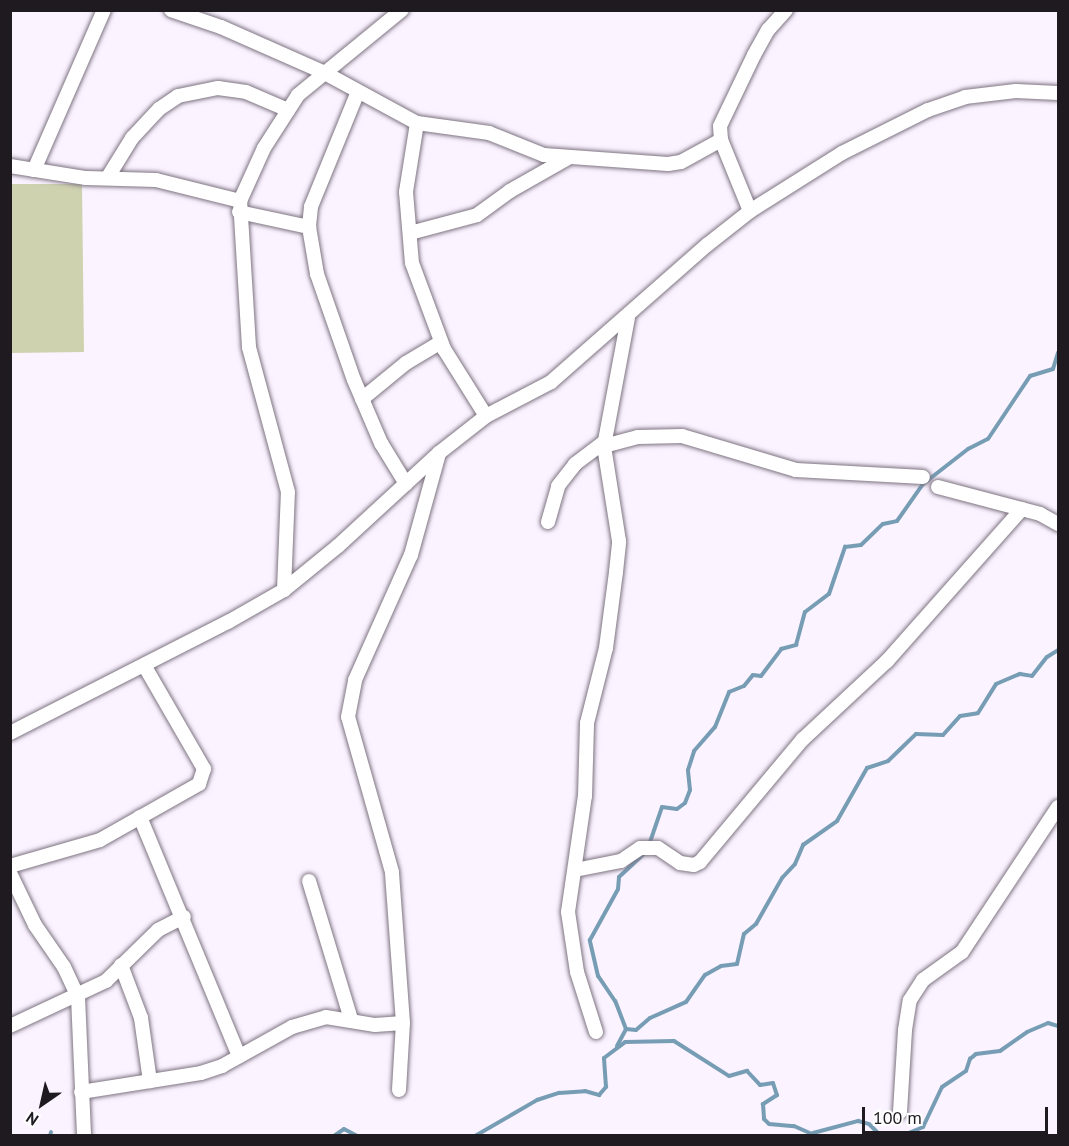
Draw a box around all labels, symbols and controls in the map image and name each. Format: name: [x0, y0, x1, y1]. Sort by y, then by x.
north arrow: [12, 1074, 72, 1134]
scale bar: [865, 1095, 1051, 1133]
text: 100 m: [873, 1106, 922, 1129]
text: N: [22, 1108, 42, 1130]

